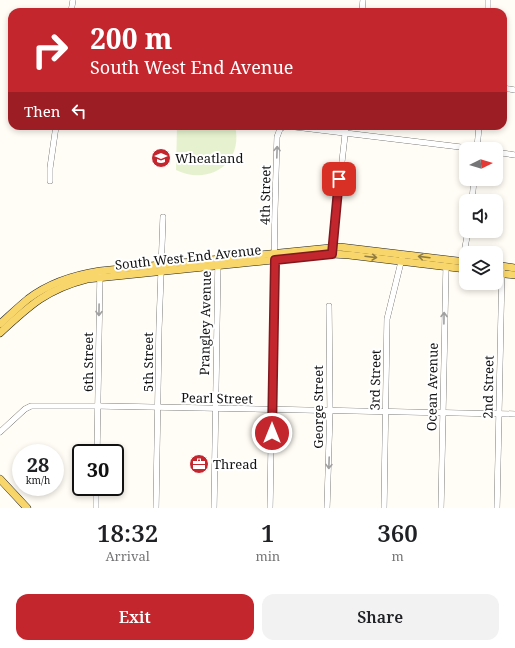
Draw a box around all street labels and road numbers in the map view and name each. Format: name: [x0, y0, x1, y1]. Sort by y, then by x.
street label: 4th Street: [255, 165, 275, 225]
street label: South West End Avenue: [114, 240, 262, 274]
street label: Prangley Avenue: [195, 271, 215, 375]
street label: 6th Street: [79, 332, 97, 392]
street label: 5th Street: [139, 332, 157, 392]
street label: Ocean Avenue: [422, 343, 442, 431]
street label: 3rd Street: [365, 349, 385, 411]
street label: 2nd Street: [478, 355, 498, 419]
street label: George Street: [309, 365, 327, 449]
street label: Pearl Street: [181, 388, 254, 408]

